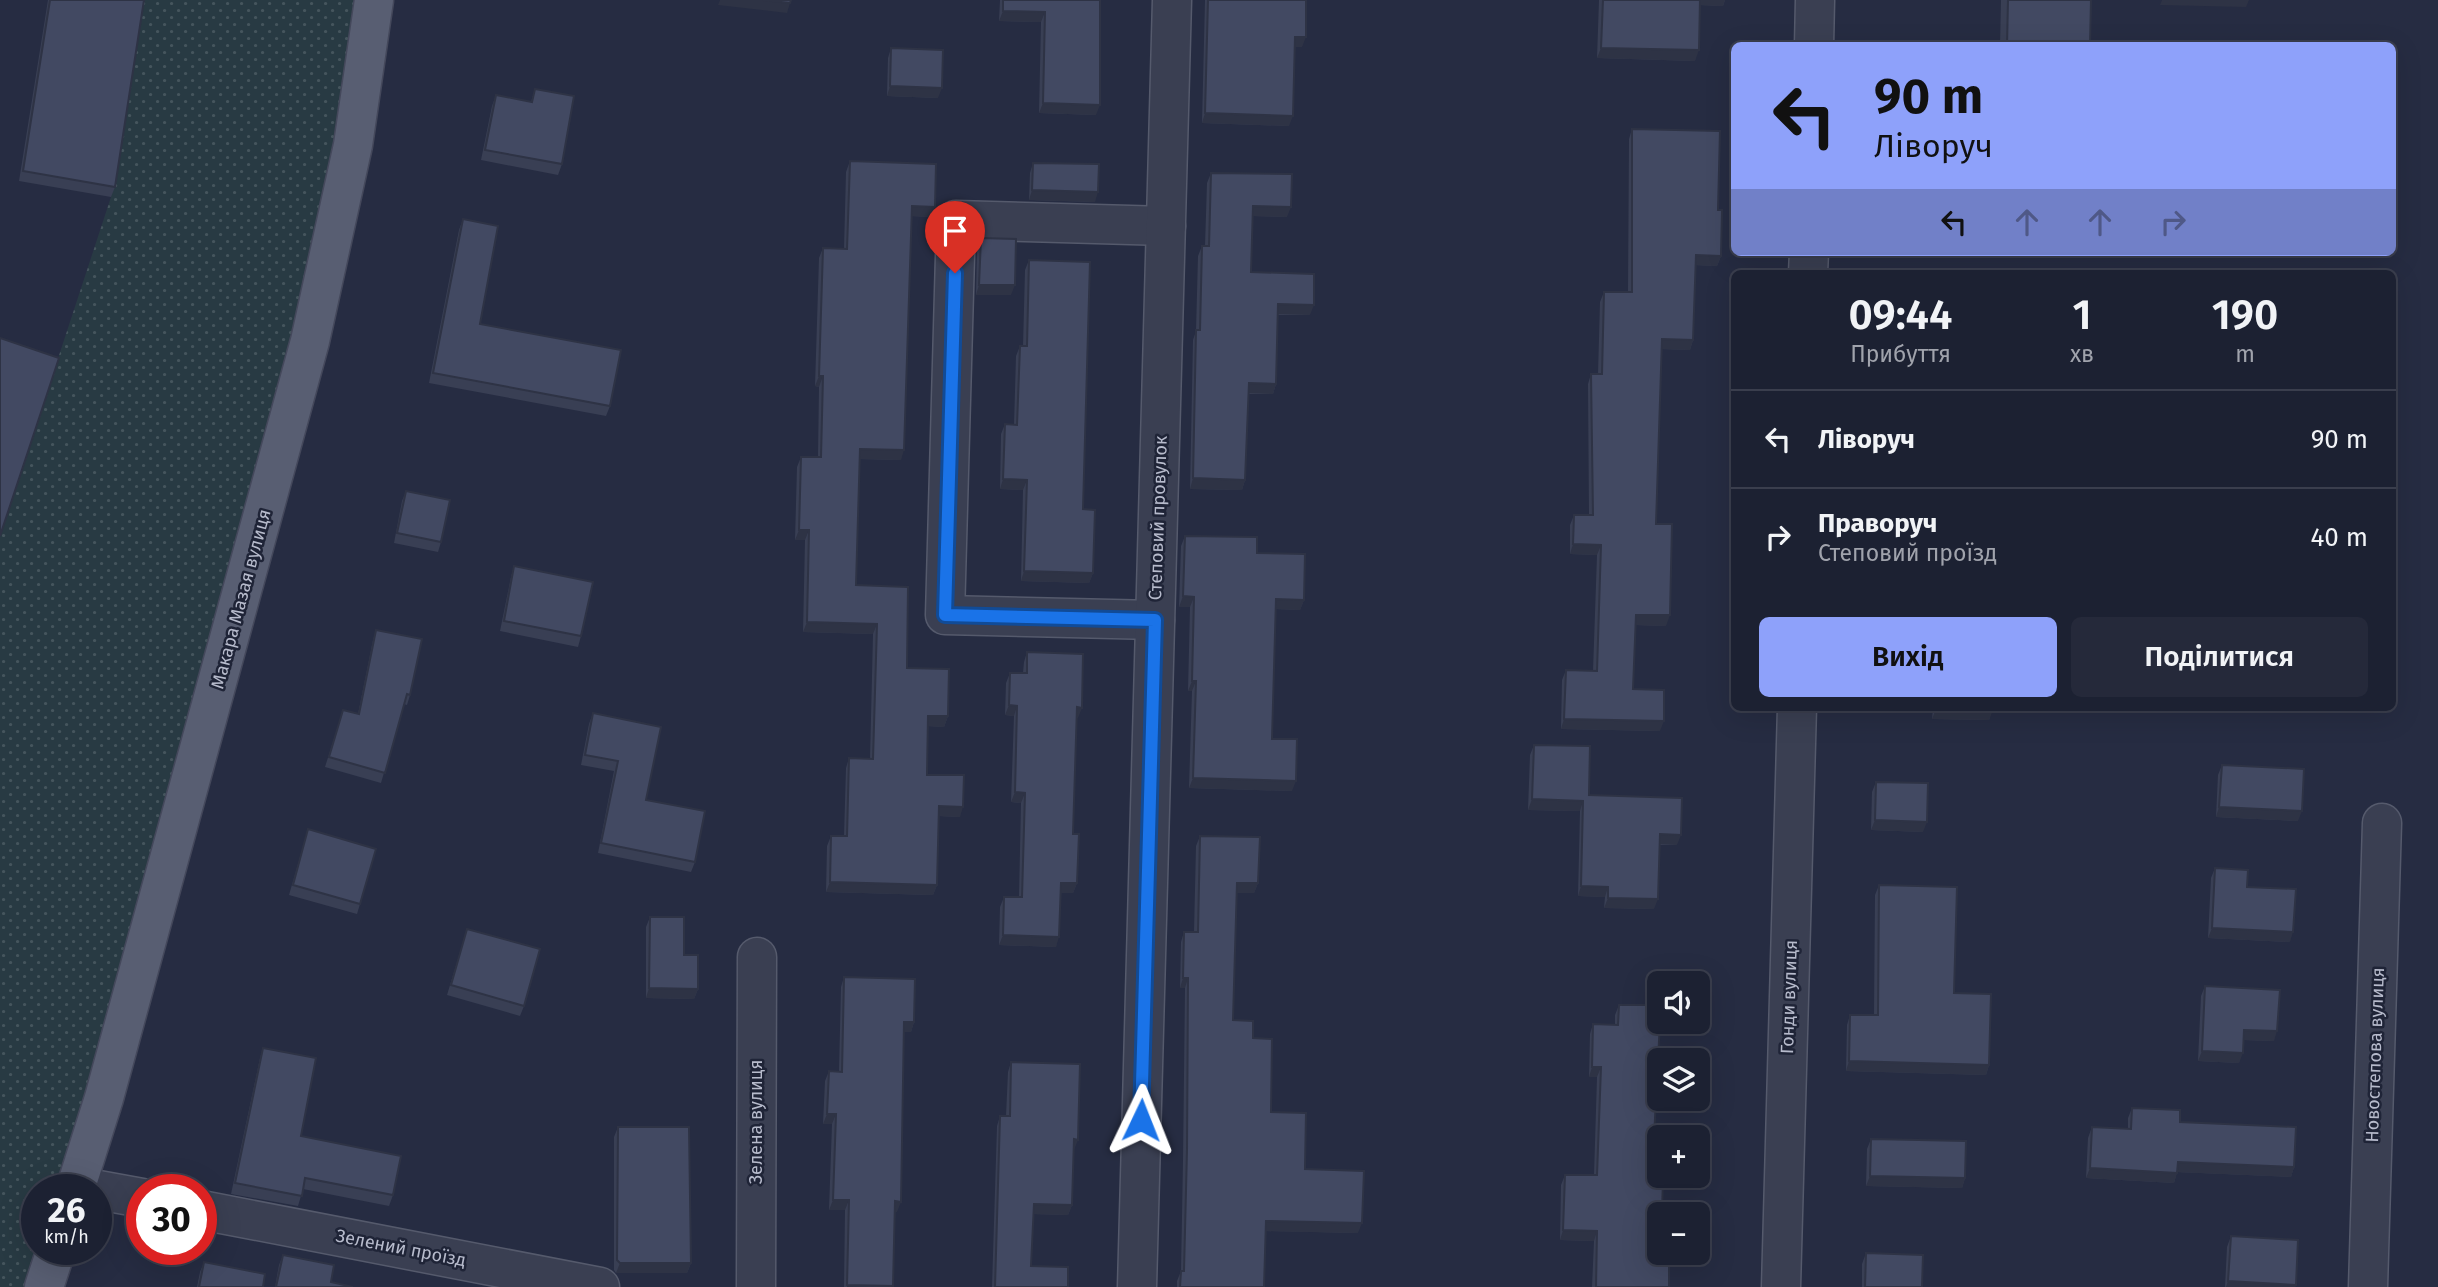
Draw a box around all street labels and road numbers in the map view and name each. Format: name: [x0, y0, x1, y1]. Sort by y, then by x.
street label: Степовий провулок: [1144, 435, 1172, 601]
street label: Макара Мазая вулиця: [206, 507, 276, 691]
street label: Гонди вулиця: [1776, 939, 1802, 1055]
street label: Новостепова вулиця: [2361, 967, 2389, 1143]
street label: Зелена вулиця: [745, 1060, 767, 1184]
street label: Зелений проїзд: [334, 1225, 468, 1271]

